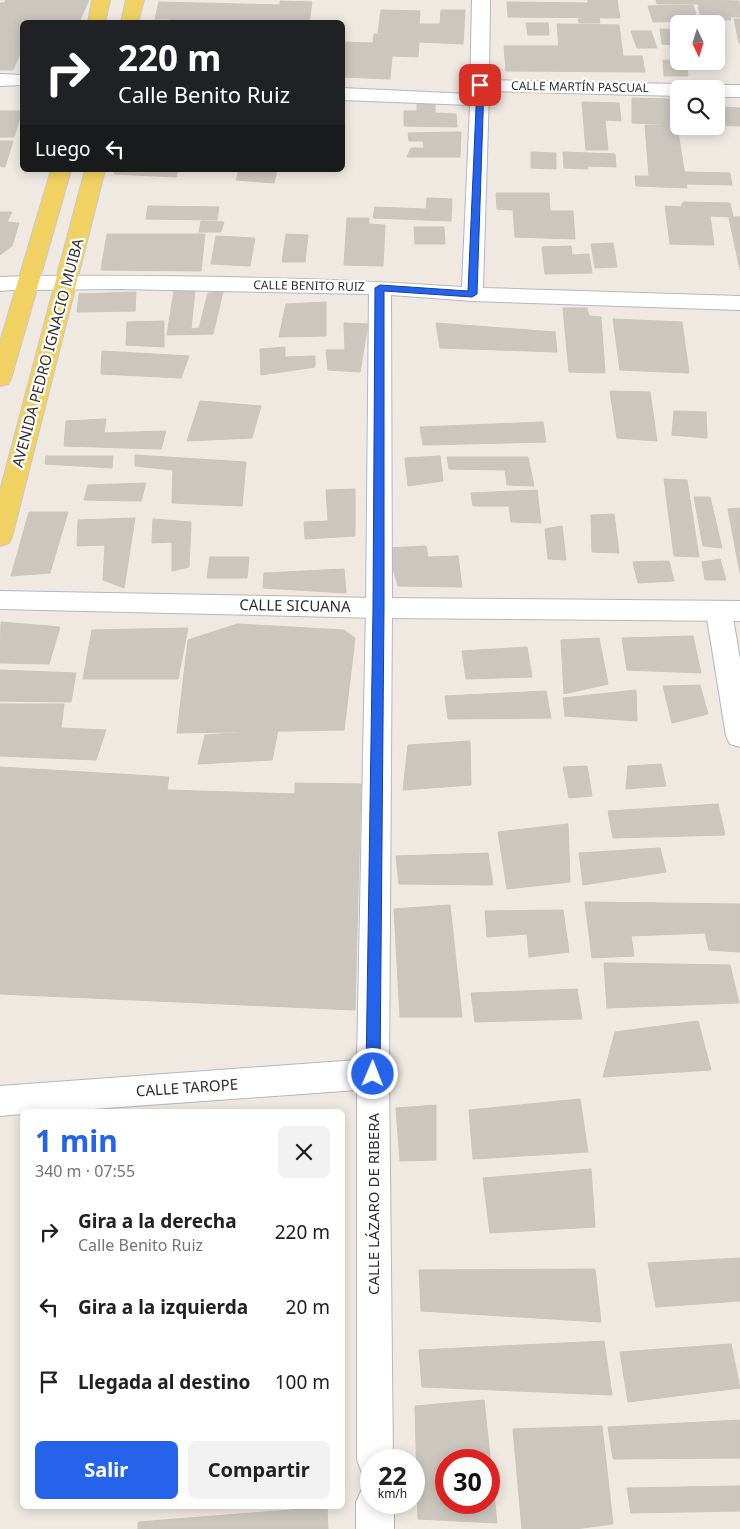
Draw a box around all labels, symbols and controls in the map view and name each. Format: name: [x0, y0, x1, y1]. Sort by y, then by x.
north arrow: [670, 15, 725, 70]
map controls: [670, 15, 725, 135]
text: 220 m: [118, 34, 221, 81]
icon: right: [35, 40, 100, 105]
pin: [459, 64, 501, 106]
icon: arrive: [466, 71, 494, 99]
street label: CALLE MARTÍN PASCUAL: [511, 77, 649, 96]
text: Calle Benito Ruiz: [118, 79, 290, 109]
button: search: [670, 80, 725, 135]
icon: left: [101, 135, 129, 163]
text: Luego: [35, 136, 91, 162]
street label: AVENIDA PEDRO IGNACIO MUIBA: [7, 236, 87, 469]
street label: CALLE BENITO RUIZ: [253, 276, 365, 295]
street label: CALLE SICUANA: [239, 594, 351, 616]
position arrow: [346, 1047, 398, 1099]
street label: CALLE TAROPE: [135, 1073, 239, 1101]
street label: CALLE LÁZARO DE RIBERA: [363, 1112, 383, 1295]
text: 1 min: [35, 1120, 118, 1161]
button: close: [278, 1126, 330, 1178]
text: 340 m · 07:55: [35, 1160, 135, 1182]
text: Gira a la derecha: [78, 1208, 237, 1234]
icon: right: [35, 1218, 63, 1246]
text: 220 m: [275, 1219, 330, 1245]
text: Calle Benito Ruiz: [78, 1234, 203, 1256]
icon: left: [35, 1293, 63, 1321]
text: Gira a la izquierda: [78, 1294, 248, 1320]
text: 20 m: [286, 1294, 330, 1320]
icon: arrive: [35, 1368, 63, 1396]
text: Llegada al destino: [78, 1369, 250, 1395]
text: 100 m: [275, 1369, 330, 1395]
button: Salir: [35, 1441, 178, 1499]
button: Compartir: [188, 1441, 330, 1499]
speed limit sign: 30: [435, 1449, 500, 1514]
text: 22: [378, 1458, 407, 1492]
text: km/h: [378, 1485, 407, 1502]

